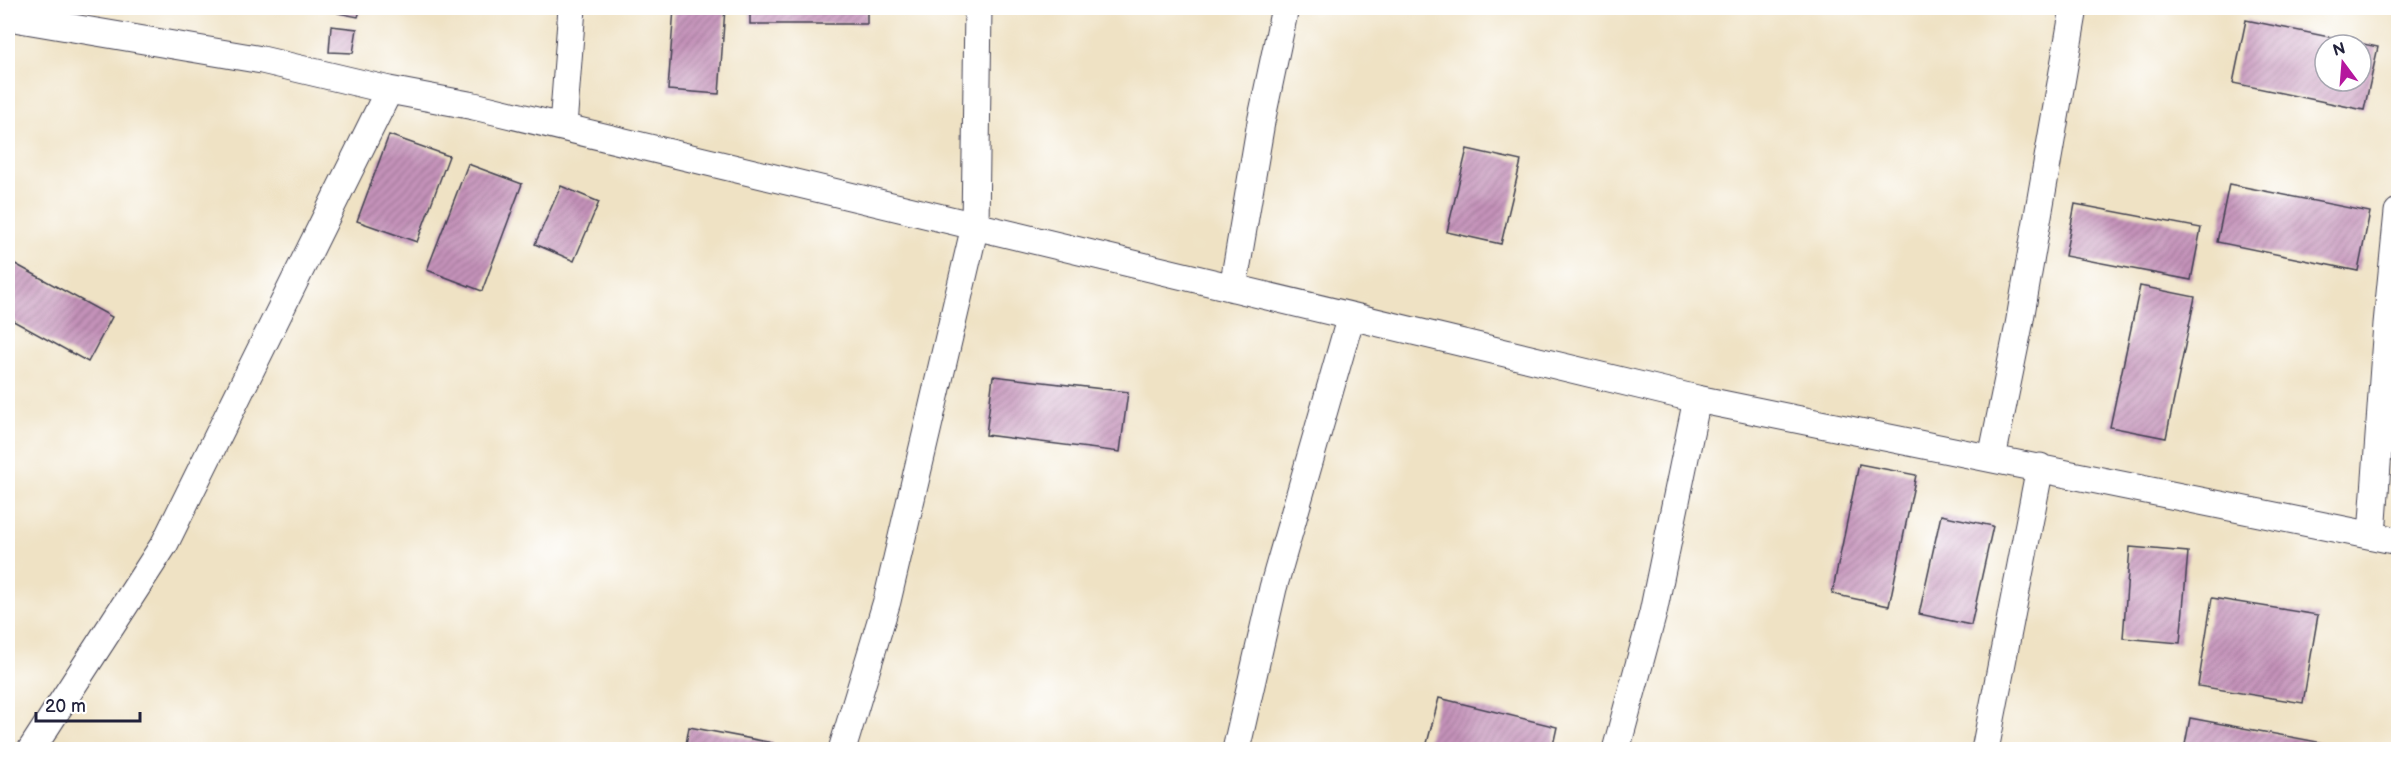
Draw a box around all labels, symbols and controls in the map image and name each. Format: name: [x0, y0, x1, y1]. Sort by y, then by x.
north arrow: [2313, 33, 2373, 93]
text: N: [2331, 39, 2348, 61]
scale bar: [36, 685, 140, 723]
text: 20 m: [45, 696, 86, 717]

